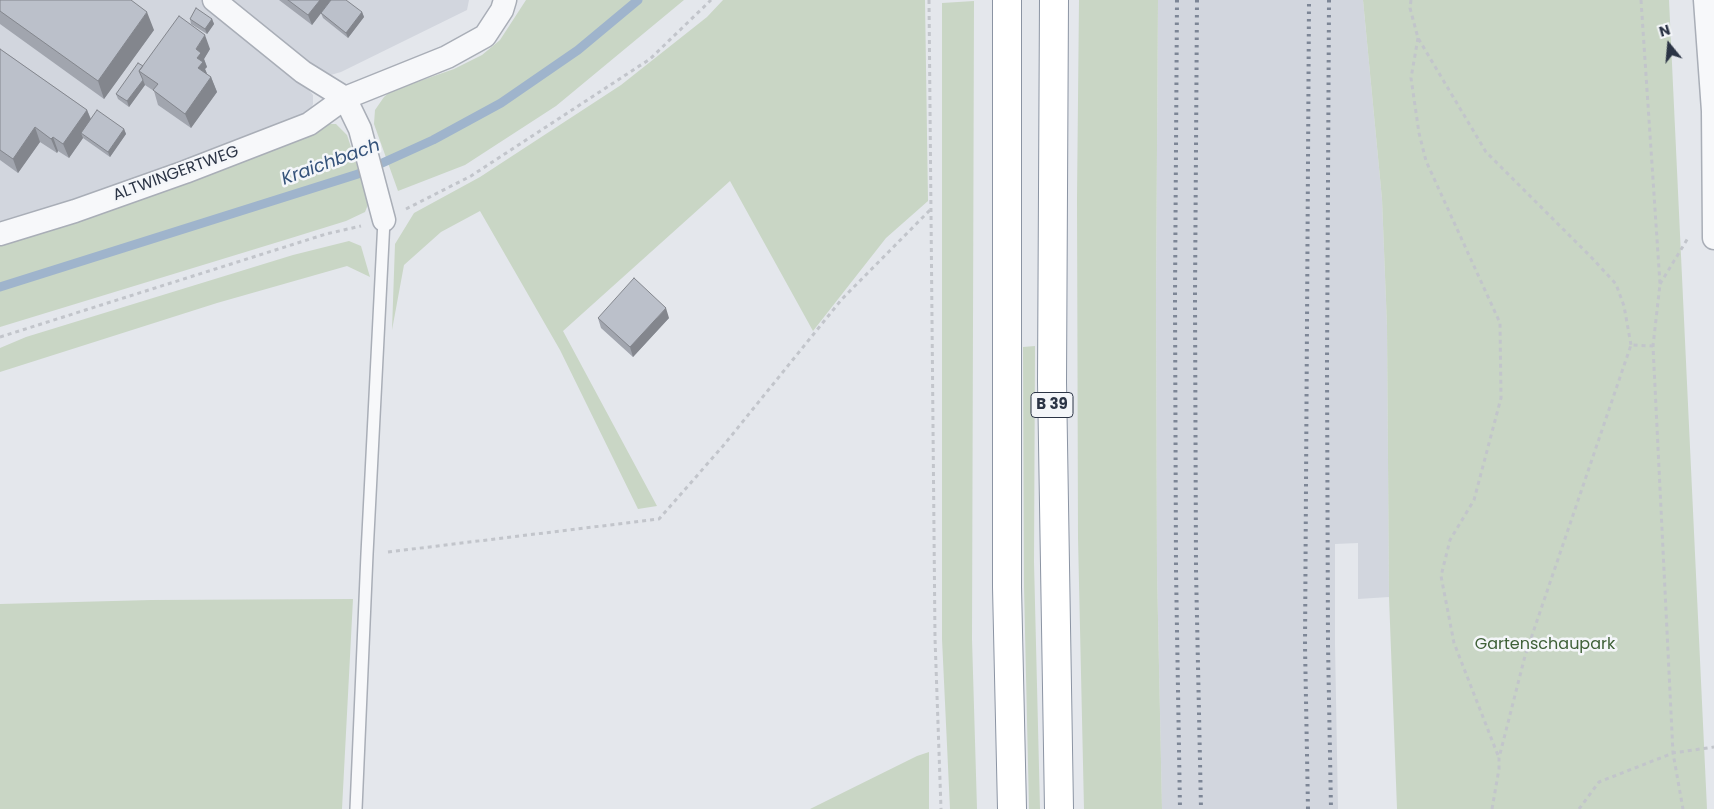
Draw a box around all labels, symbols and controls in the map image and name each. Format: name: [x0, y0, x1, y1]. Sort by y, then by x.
north arrow: [1644, 20, 1694, 70]
text: N: [1657, 20, 1673, 42]
water label: Kraichbach: [279, 135, 383, 191]
street label: ALTWINGERTWEG: [110, 142, 242, 206]
road number: B 39: [1031, 392, 1073, 418]
park label: Gartenschaupark: [1475, 635, 1615, 655]

